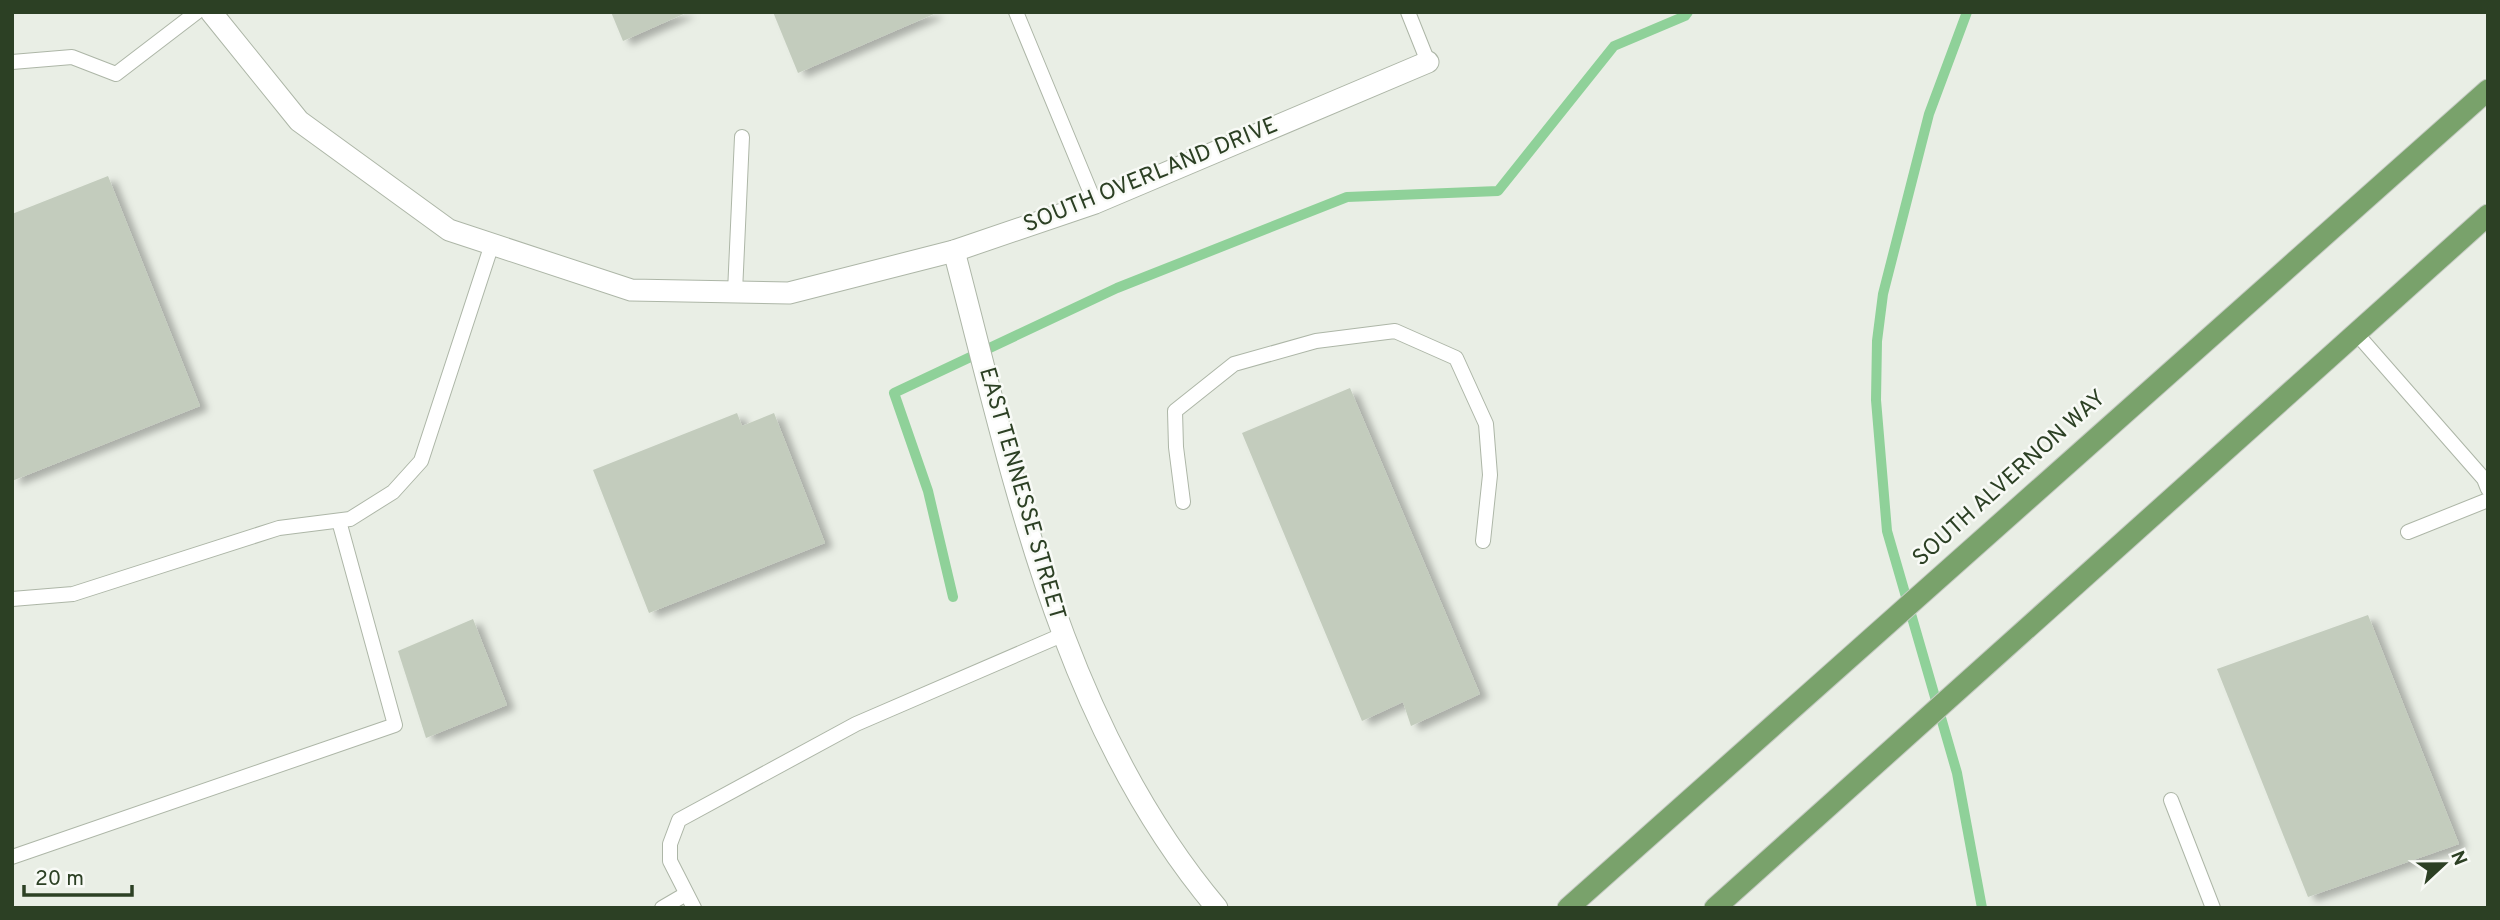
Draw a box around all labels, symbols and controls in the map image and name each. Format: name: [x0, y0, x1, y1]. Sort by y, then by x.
street label: SOUTH OVERLAND DRIVE: [1020, 112, 1282, 240]
street label: EAST TENNESSE STREET: [971, 364, 1071, 624]
street label: SOUTH ALVERNON WAY: [1907, 384, 2113, 574]
north arrow: [2409, 829, 2479, 899]
text: N: [2444, 848, 2472, 869]
scale bar: [24, 853, 133, 897]
text: 20 m: [35, 866, 84, 893]

